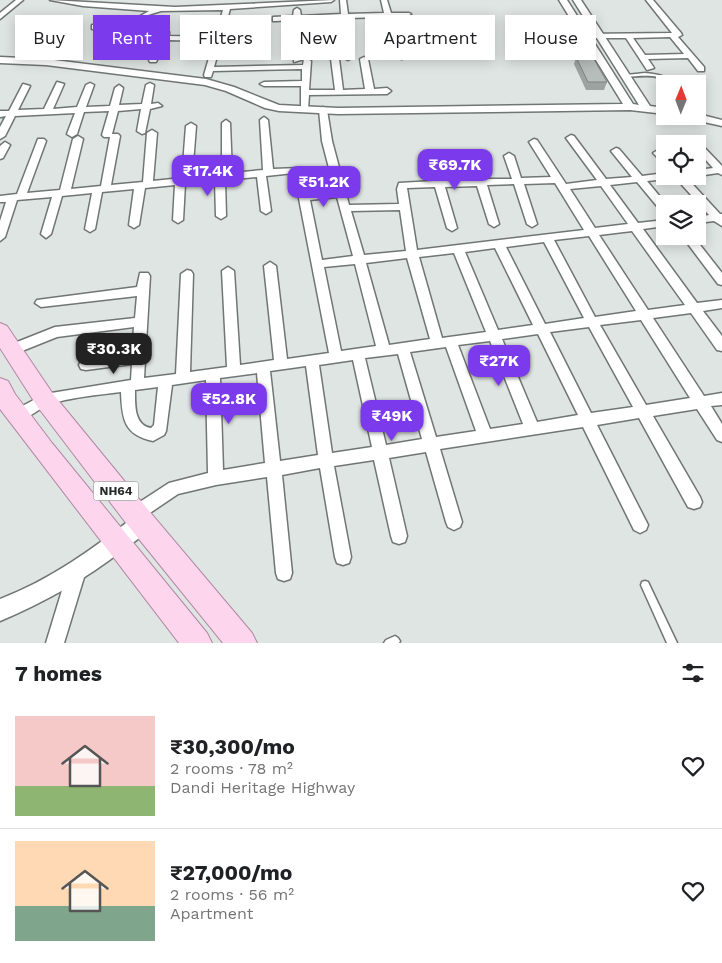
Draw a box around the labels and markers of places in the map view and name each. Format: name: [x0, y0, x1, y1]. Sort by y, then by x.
pin: ₹69.7K: [414, 148, 496, 191]
pin: ₹17.4K: [167, 154, 249, 197]
pin: ₹51.2K: [283, 166, 365, 208]
pin: ₹30.3K: [73, 332, 155, 375]
pin: ₹27K: [469, 344, 529, 387]
pin: ₹52.8K: [188, 382, 270, 425]
pin: ₹49K: [362, 400, 422, 442]

